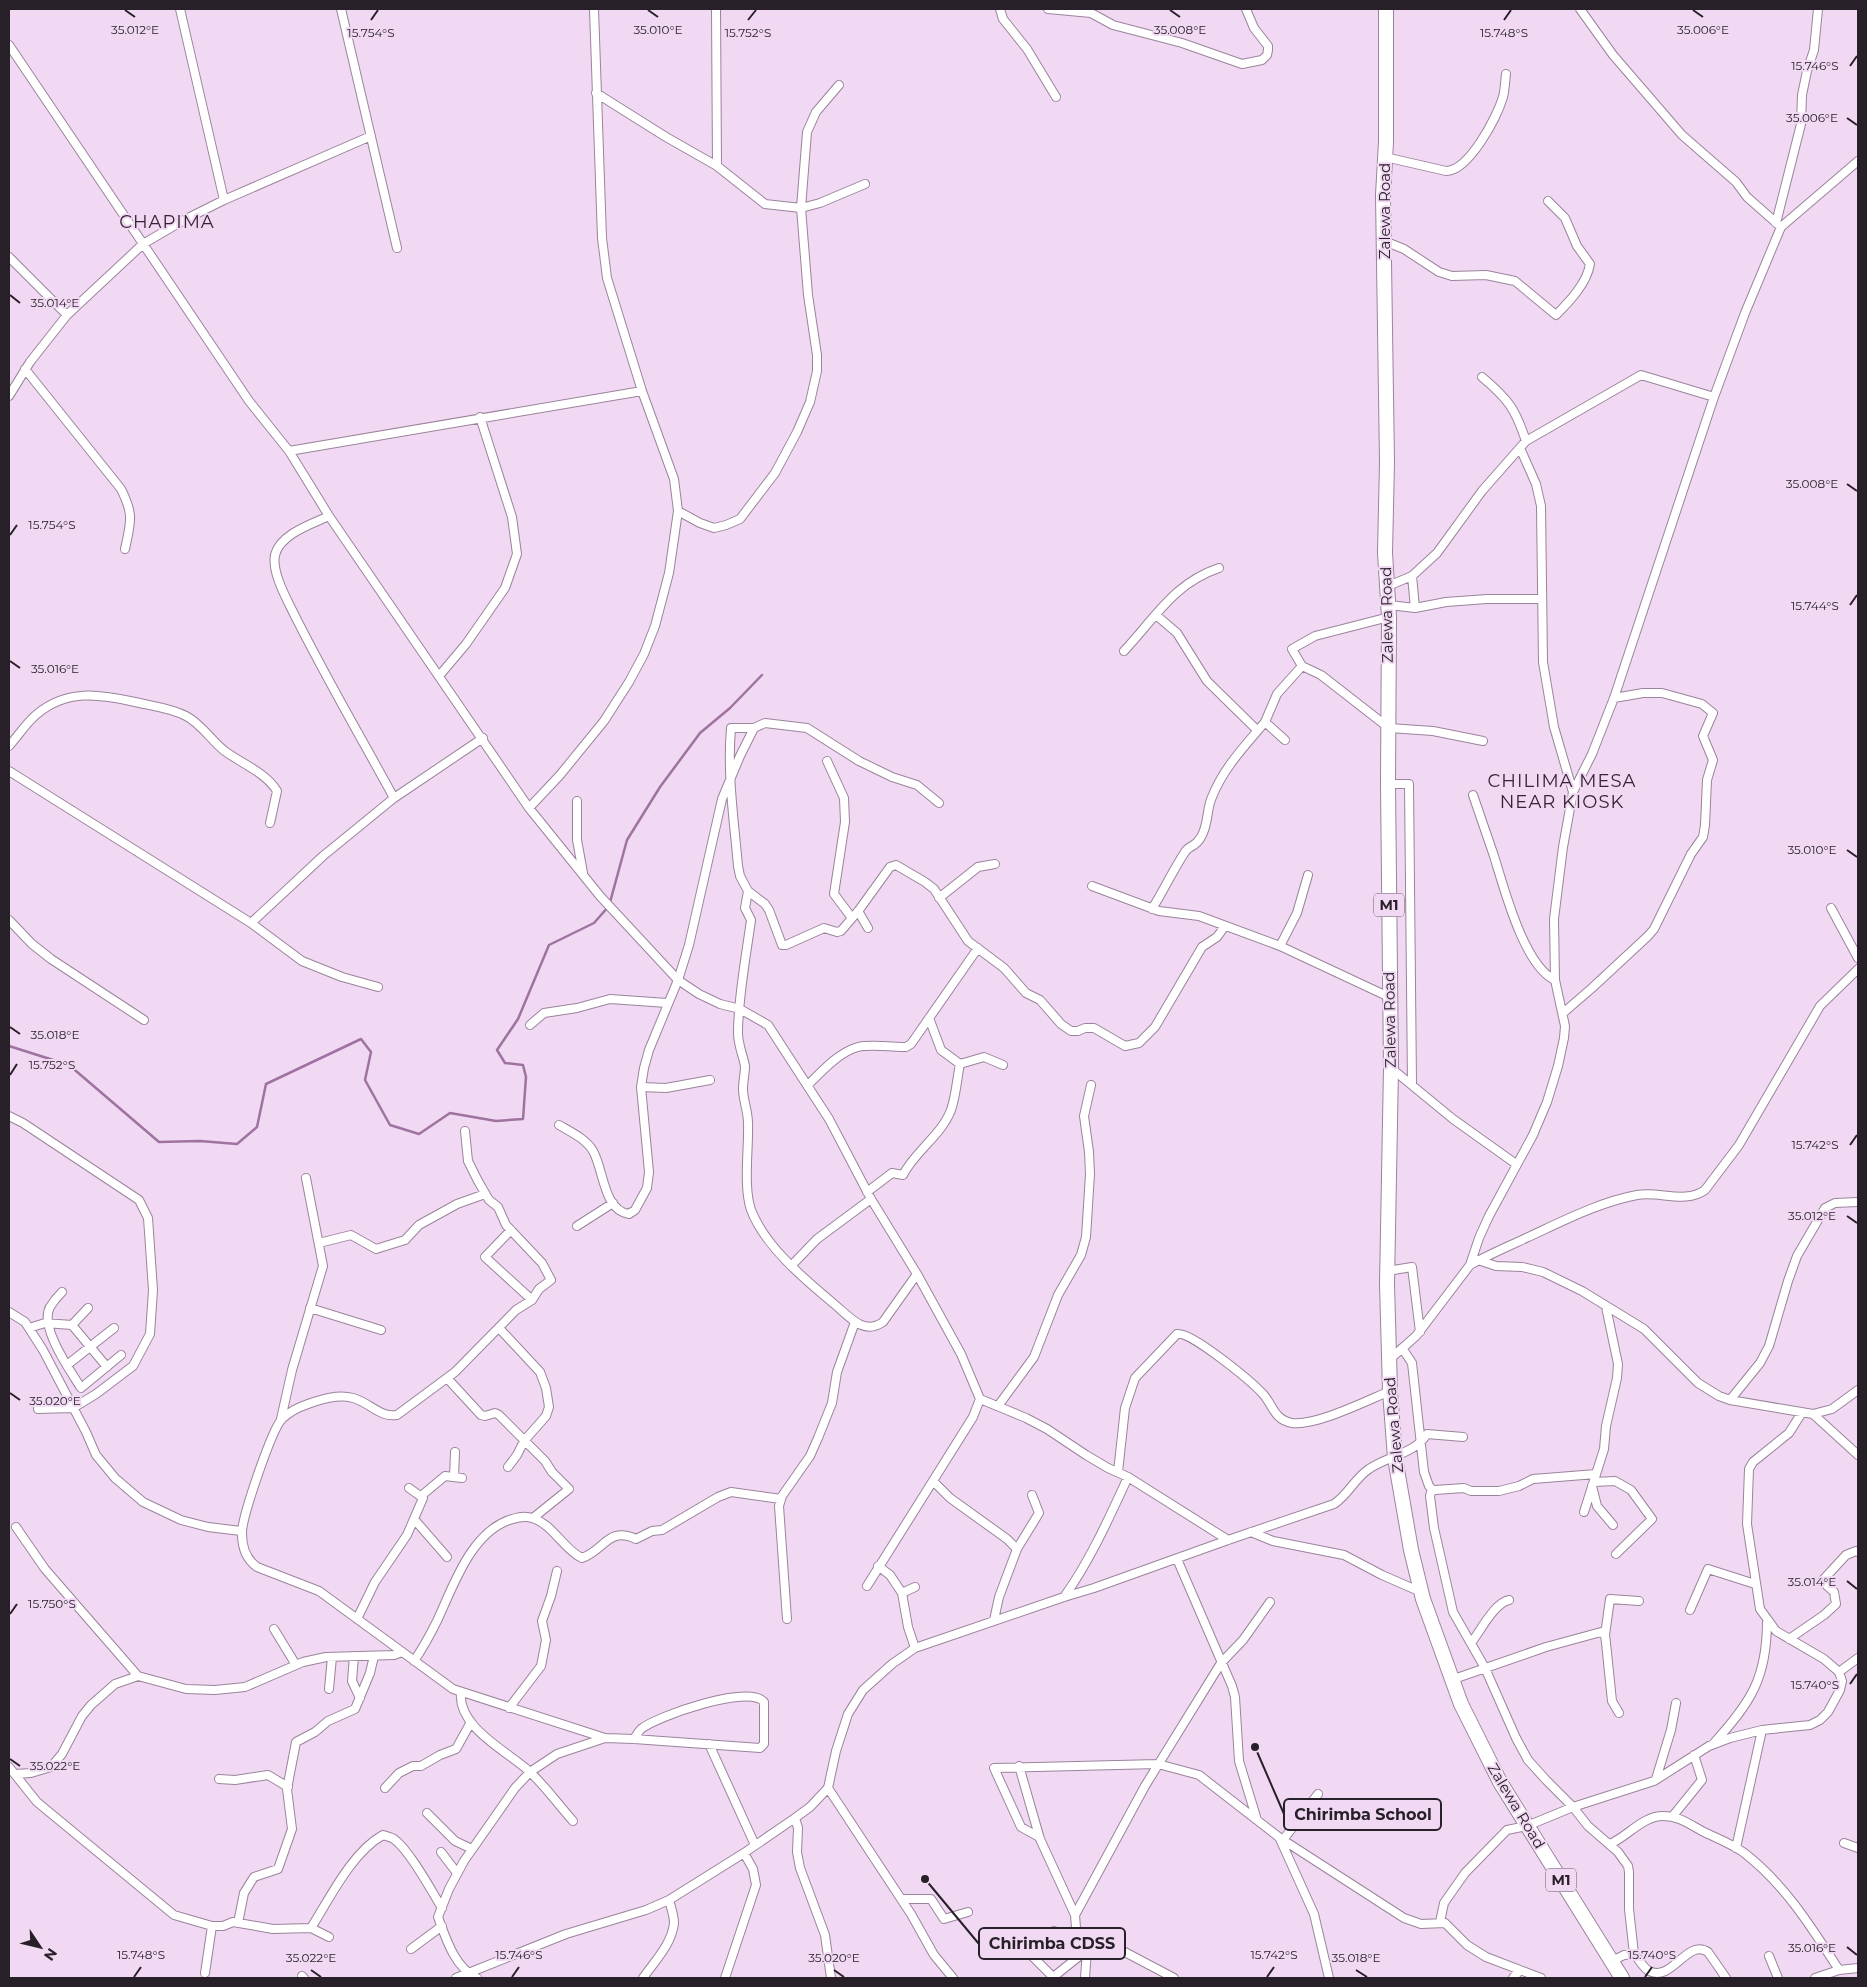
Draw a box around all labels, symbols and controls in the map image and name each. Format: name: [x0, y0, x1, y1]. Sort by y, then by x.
text: 35.012°E: [111, 22, 159, 37]
text: 35.010°E: [633, 22, 683, 37]
text: 35.008°E: [1154, 22, 1206, 37]
text: 35.006°E: [1677, 22, 1729, 37]
text: 15.754°S: [347, 25, 395, 40]
text: 15.752°S: [725, 25, 771, 40]
text: 15.748°S: [1480, 25, 1528, 40]
text: 15.746°S: [1791, 58, 1839, 73]
text: 35.006°E: [1786, 110, 1838, 125]
street label: Zalewa Road: [1375, 163, 1394, 259]
district label: CHAPIMA: [119, 211, 215, 233]
text: 35.014°E: [31, 295, 79, 310]
text: 35.008°E: [1786, 476, 1838, 491]
text: 15.754°S: [28, 517, 76, 532]
street label: Zalewa Road: [1376, 567, 1397, 663]
text: 15.744°S: [1791, 598, 1839, 613]
text: 35.016°E: [31, 661, 79, 676]
district label: CHILIMA MESA NEAR KIOSK: [1488, 770, 1636, 813]
text: 35.010°E: [1787, 842, 1837, 857]
road number: M1: [1374, 894, 1404, 916]
street label: Zalewa Road: [1379, 972, 1400, 1068]
text: 35.018°E: [31, 1027, 79, 1042]
text: 15.752°S: [29, 1057, 75, 1072]
text: 15.742°S: [1791, 1137, 1839, 1152]
text: 35.012°E: [1788, 1208, 1836, 1223]
street label: Zalewa Road: [1380, 1376, 1407, 1474]
text: 35.020°E: [29, 1393, 81, 1408]
text: 35.014°E: [1788, 1574, 1836, 1589]
text: 15.750°S: [28, 1596, 76, 1611]
text: 15.740°S: [1791, 1677, 1839, 1692]
text: 35.022°E: [30, 1758, 80, 1773]
street label: Zalewa Road: [1483, 1760, 1549, 1852]
callout: Chirimba School: [1284, 1799, 1441, 1830]
text: Chirimba School: [1294, 1805, 1432, 1824]
road number: M1: [1546, 1868, 1576, 1892]
north arrow: [15, 1922, 65, 1972]
callout: Chirimba CDSS: [979, 1928, 1125, 1959]
text: Chirimba CDSS: [989, 1934, 1115, 1953]
text: 35.016°E: [1788, 1940, 1836, 1955]
text: N: [40, 1945, 61, 1964]
text: 15.748°S: [117, 1947, 165, 1962]
text: 15.746°S: [495, 1947, 543, 1962]
text: 15.742°S: [1250, 1947, 1298, 1962]
text: 15.740°S: [1628, 1947, 1676, 1962]
text: 35.022°E: [286, 1950, 336, 1965]
text: 35.020°E: [808, 1950, 860, 1965]
text: 35.018°E: [1332, 1950, 1380, 1965]

